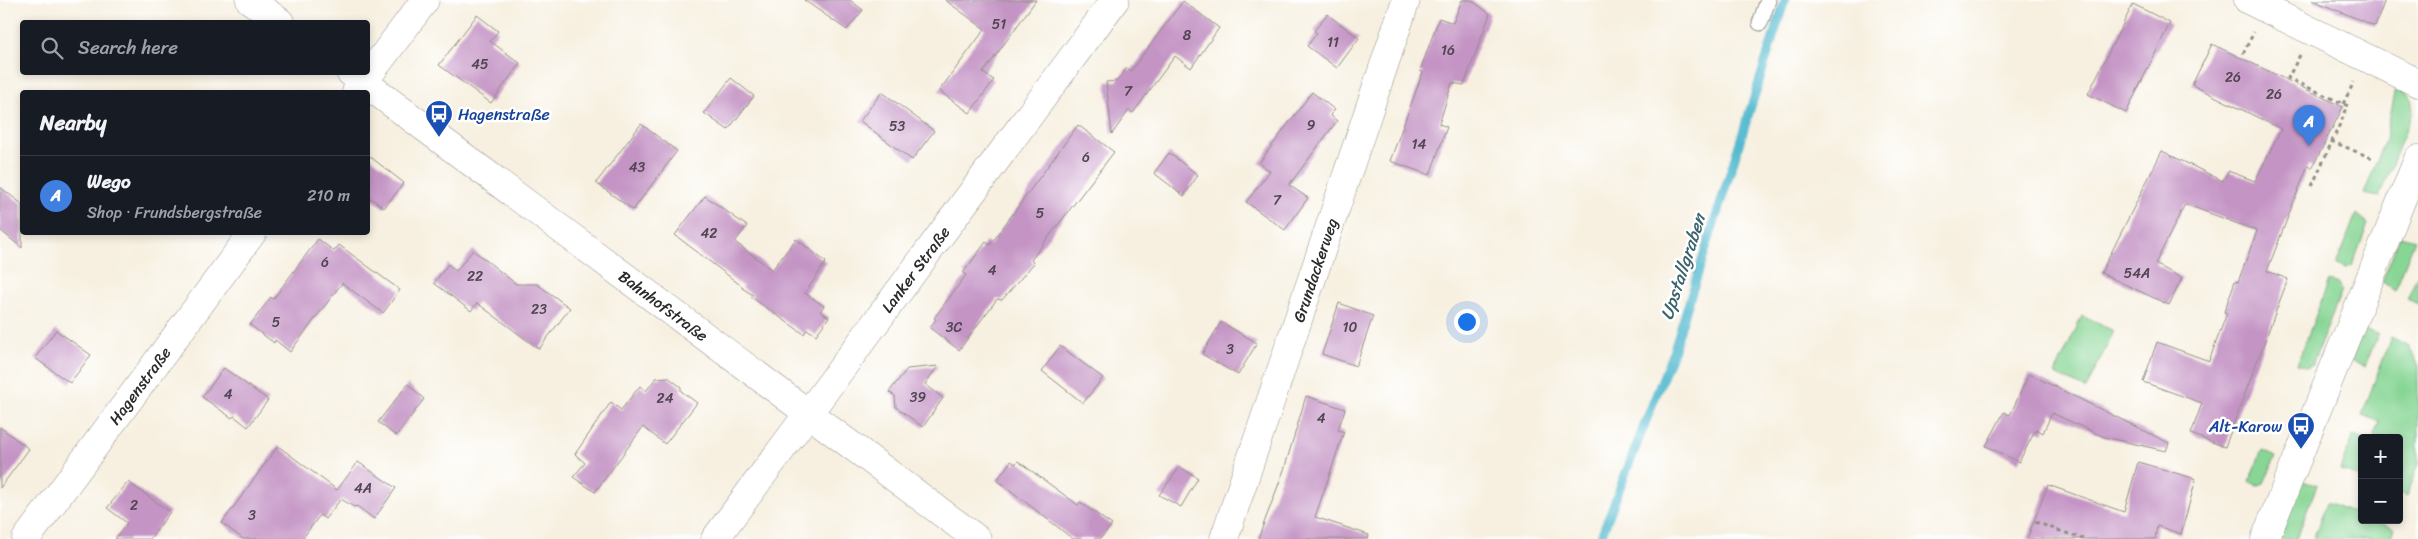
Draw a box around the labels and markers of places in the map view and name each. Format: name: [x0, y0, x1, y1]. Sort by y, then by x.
bus stop icon: Hagenstraße: [424, 99, 454, 138]
place label: Hagenstraße: [458, 100, 550, 129]
pin: A: [2293, 105, 2325, 146]
bus stop icon: Alt-Karow: [2286, 411, 2316, 450]
place label: Alt-Karow: [2208, 412, 2283, 441]

